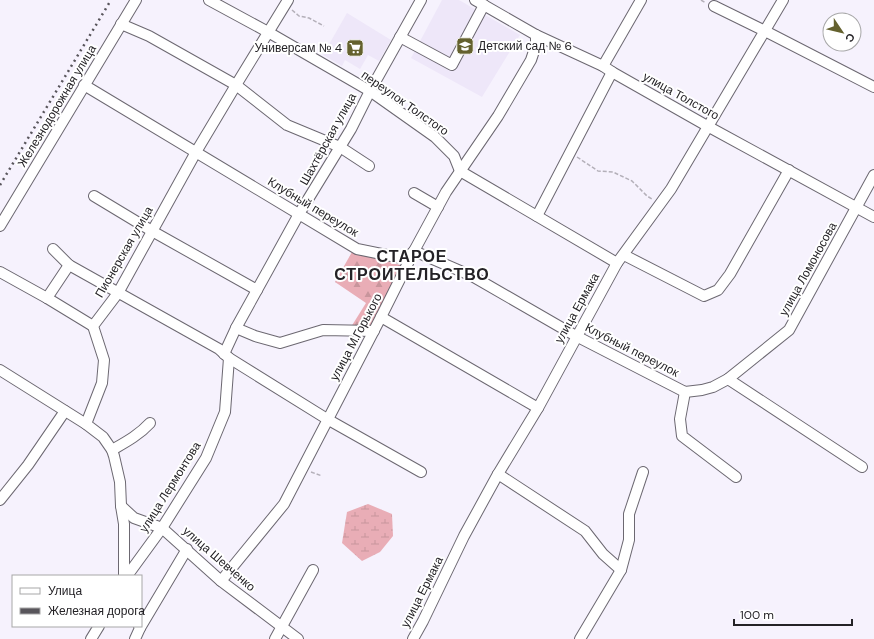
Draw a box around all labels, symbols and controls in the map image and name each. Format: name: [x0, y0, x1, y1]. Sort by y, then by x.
north arrow: [822, 12, 862, 52]
text: С: [842, 30, 858, 45]
school or university icon: Детский сад № 6: [455, 36, 475, 56]
supermarket icon: Универсам № 4: [345, 38, 365, 58]
place label: Детский сад № 6: [478, 38, 572, 54]
place label: Универсам № 4: [255, 40, 342, 56]
street label: Железнодорожная улица: [14, 42, 100, 170]
street label: переулок Толстого: [358, 67, 452, 139]
street label: улица Толстого: [640, 68, 722, 124]
street label: Шахтёрская улица: [296, 90, 360, 188]
street label: Клубный переулок: [265, 174, 362, 241]
street label: Пионерская улица: [91, 203, 157, 301]
street label: улица Ломоносова: [776, 219, 841, 319]
district label: СТАРОЕ СТРОИТЕЛЬСТВО: [334, 246, 490, 285]
street label: улица Ермака: [551, 270, 603, 346]
street label: улица М.Горького: [326, 290, 386, 383]
street label: Клубный переулок: [582, 319, 682, 381]
street label: улица Лермонтова: [136, 438, 204, 535]
street label: улица Шевченко: [179, 523, 259, 595]
street label: улица Ермака: [397, 553, 447, 630]
legend: [12, 575, 142, 627]
text: Улица: [48, 583, 82, 599]
scale bar: [734, 601, 852, 627]
text: Железная дорога: [48, 603, 145, 619]
text: 100 m: [740, 607, 774, 623]

